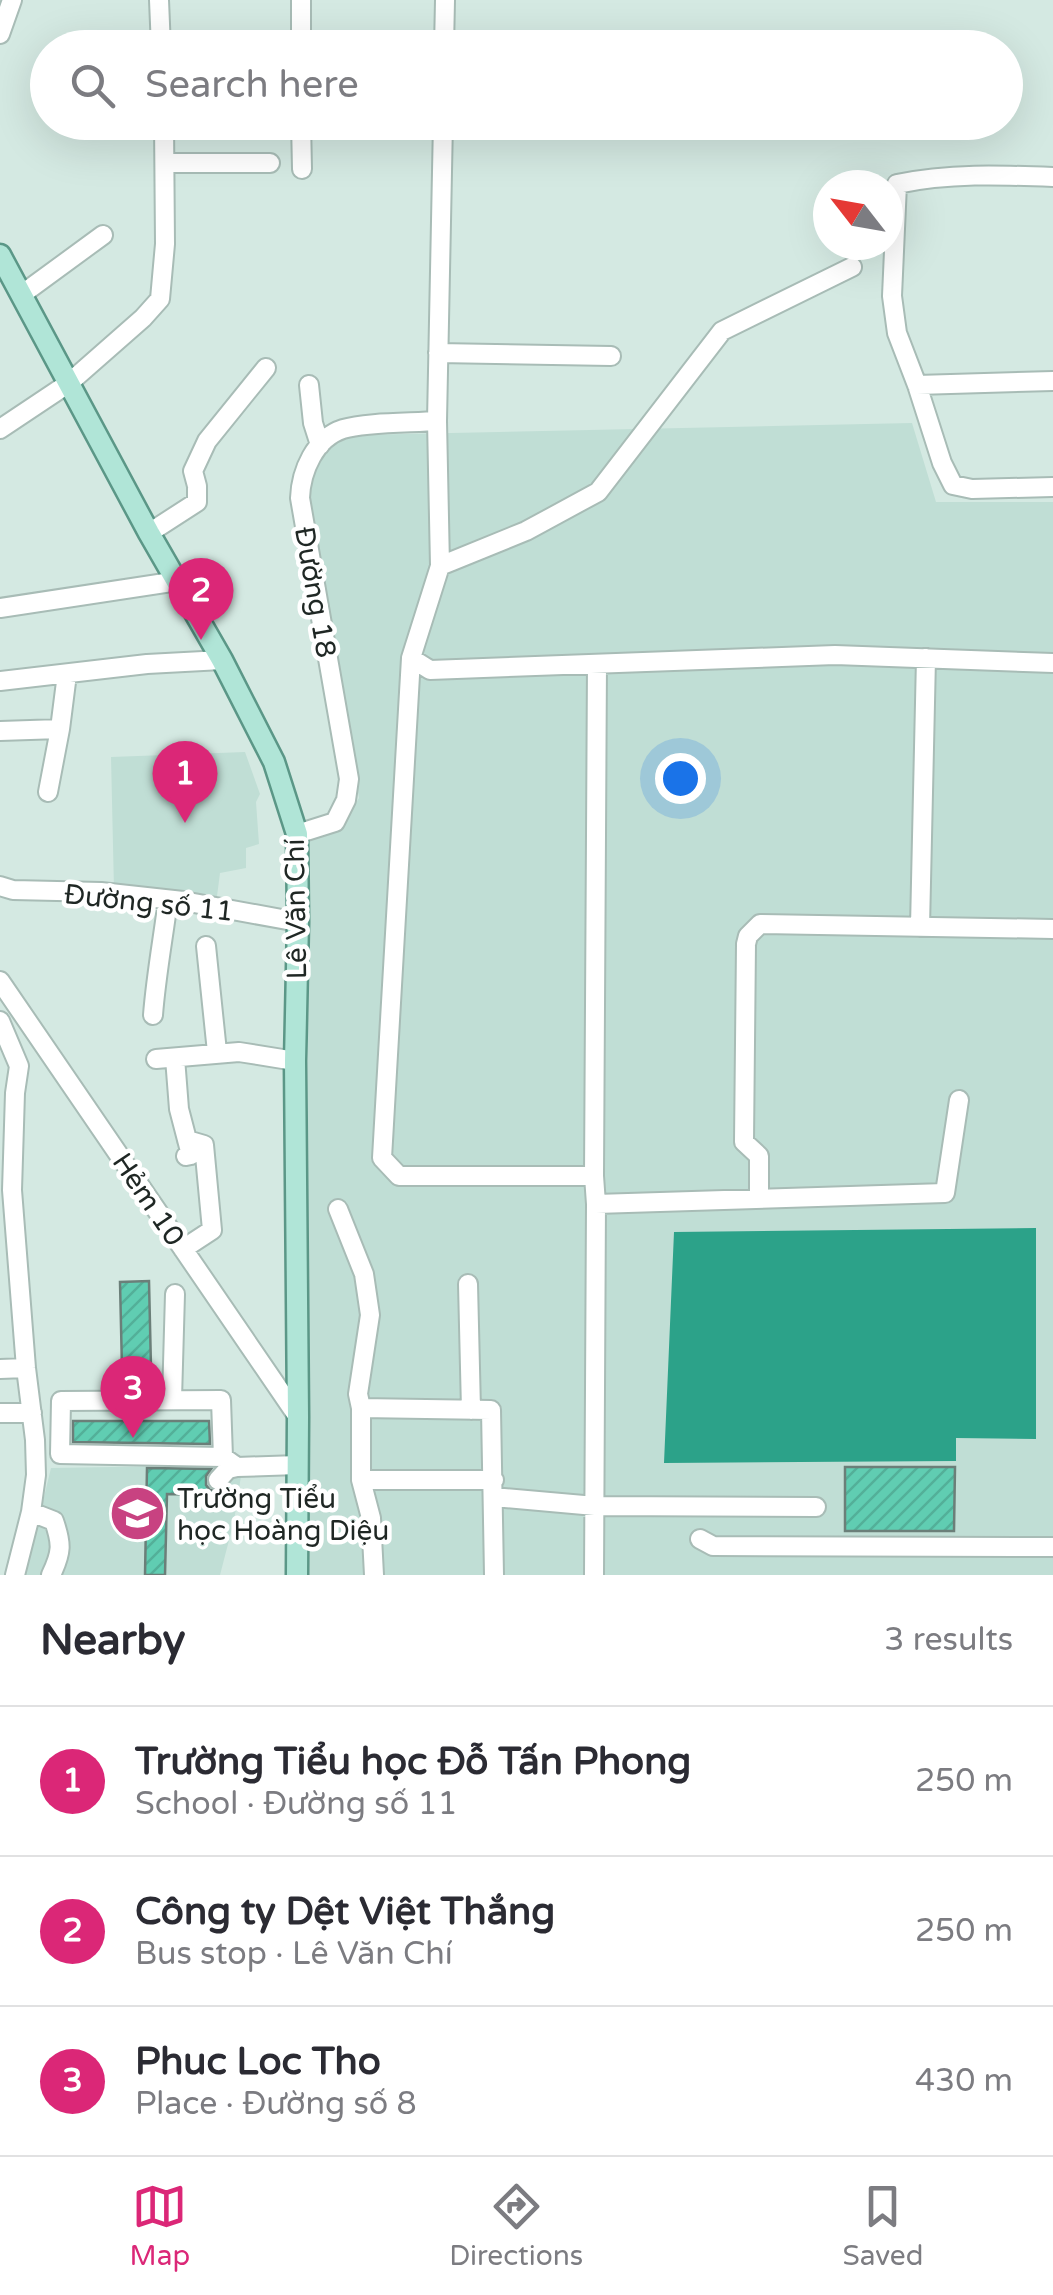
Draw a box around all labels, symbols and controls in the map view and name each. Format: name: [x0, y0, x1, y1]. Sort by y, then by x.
search box: [30, 30, 1023, 140]
icon: search: [65, 58, 120, 113]
text: Search here: [145, 62, 359, 108]
north arrow: [813, 170, 903, 260]
street label: Đường 18: [287, 524, 343, 660]
pin: 2: [168, 558, 234, 640]
pin: 1: [152, 740, 218, 823]
your location: [655, 753, 706, 804]
street label: Lê Văn Chí: [278, 838, 314, 980]
street label: Đường số 11: [62, 877, 235, 929]
street label: Hẻm 10: [105, 1147, 192, 1252]
pin: 3: [100, 1356, 166, 1438]
place label: Trường Tiểu học Hoàng Diệu: [177, 1482, 389, 1548]
school or university icon: Trường Tiểu học Hoàng Diệu: [108, 1484, 168, 1544]
text: Nearby: [40, 1615, 185, 1666]
text: 3 results: [884, 1621, 1013, 1659]
text: Trường Tiểu học Đỗ Tấn Phong: [135, 1739, 691, 1785]
text: 1: [62, 1762, 83, 1800]
text: 250 m: [915, 1762, 1013, 1800]
text: School · Đường số 11: [135, 1785, 458, 1823]
text: Công ty Dệt Việt Thắng: [135, 1889, 555, 1935]
text: 2: [62, 1912, 83, 1950]
text: 250 m: [915, 1912, 1013, 1950]
text: Bus stop · Lê Văn Chí: [135, 1935, 453, 1973]
text: Phuc Loc Tho: [135, 2039, 381, 2085]
text: 3: [62, 2062, 83, 2100]
text: 430 m: [915, 2062, 1013, 2100]
text: Place · Đường số 8: [135, 2085, 417, 2123]
tab: Map: [130, 2179, 190, 2273]
tab: Directions: [449, 2179, 583, 2273]
tab: Saved: [842, 2179, 923, 2273]

